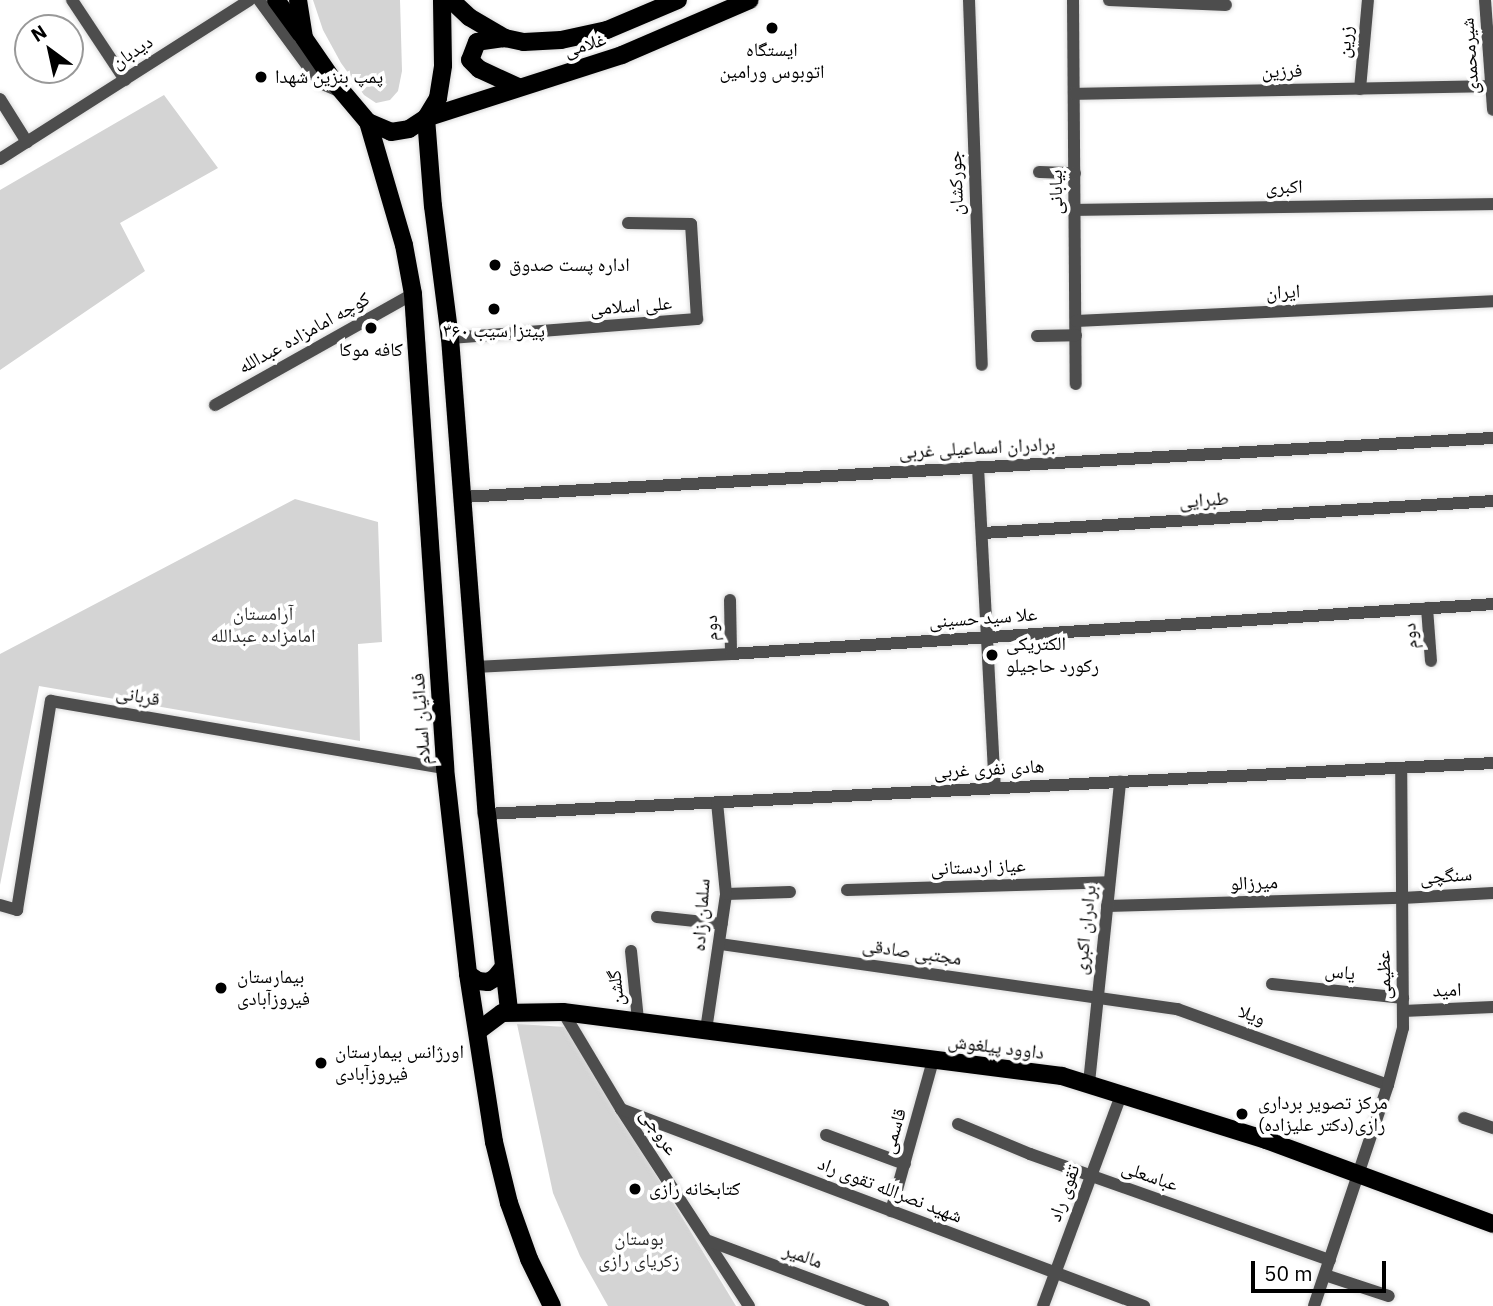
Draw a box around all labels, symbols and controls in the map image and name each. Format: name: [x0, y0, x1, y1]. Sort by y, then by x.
north arrow: [14, 14, 84, 84]
street label: شیرمحمدی: [1456, 17, 1484, 95]
text: N: [26, 19, 51, 47]
marker: ایستگاه اتوبوس ورامین: [764, 20, 780, 36]
street label: زرین: [1332, 25, 1358, 59]
street label: غلامی: [561, 28, 609, 62]
street label: دیدبان: [107, 30, 157, 74]
place label: ایستگاه اتوبوس ورامین: [719, 39, 825, 83]
street label: فرزین: [1261, 59, 1303, 83]
place label: پمپ بنزین شهدا: [275, 66, 383, 88]
marker: پمپ بنزین شهدا: [253, 69, 269, 85]
street label: جورکشان: [943, 150, 969, 216]
street label: بیابانی: [1045, 169, 1067, 215]
street label: اکبری: [1265, 175, 1303, 199]
place label: اداره پست صدوق: [509, 254, 630, 276]
marker: اداره پست صدوق: [487, 257, 503, 273]
street label: ایران: [1265, 280, 1301, 304]
street label: کوچه امامزاده عبدالله: [234, 287, 374, 379]
street label: علی اسلامی: [589, 292, 673, 320]
marker: پیتزا سیب ۳۶۰: [486, 301, 502, 317]
marker: کافه موکا: [363, 320, 379, 336]
place label: پیتزا سیب ۳۶۰: [443, 320, 545, 342]
place label: کافه موکا: [339, 339, 403, 361]
street label: برادران اسماعیلی غربی: [898, 433, 1056, 463]
street label: طبرایی: [1178, 487, 1230, 513]
park label: آرامستان امامزاده عبدالله: [211, 603, 315, 647]
street label: علا سید حسینی: [928, 603, 1038, 633]
street label: دوم: [699, 615, 723, 641]
street label: دوم: [1398, 622, 1422, 650]
place label: الکتریکی رکورد حاجیلو: [1006, 633, 1099, 677]
marker: الکتریکی رکورد حاجیلو: [984, 647, 1000, 663]
street label: فدائیان اسلام: [406, 672, 436, 766]
street label: قربانی: [114, 681, 162, 711]
street label: هادی نفری غربی: [933, 755, 1045, 783]
street label: عیاز اردستانی: [930, 854, 1026, 880]
street label: سنگچی: [1419, 863, 1473, 889]
street label: میرزالو: [1230, 871, 1278, 895]
street label: سلمان زاده: [687, 878, 715, 952]
street label: برادران اکبری: [1069, 884, 1101, 976]
street label: مجتبی صادقی: [861, 934, 963, 970]
street label: عظیمی: [1372, 950, 1396, 1000]
street label: یاس: [1324, 959, 1356, 985]
place label: بیمارستان فیروزآبادی: [237, 966, 310, 1010]
street label: گلشن: [603, 969, 629, 1007]
marker: بیمارستان فیروزآبادی: [211, 978, 231, 998]
street label: امید: [1432, 978, 1462, 1002]
street label: ویلا: [1235, 1000, 1269, 1030]
street label: داوود پیلغوش: [947, 1030, 1045, 1064]
place label: اورژانس بیمارستان فیروزآبادی: [335, 1041, 464, 1085]
marker: اورژانس بیمارستان فیروزآبادی: [313, 1055, 329, 1071]
place label: مرکز تصویر برداری رازی(دکتر علیزاده): [1258, 1092, 1388, 1136]
street label: عروجی: [635, 1104, 683, 1160]
marker: مرکز تصویر برداری رازی(دکتر علیزاده): [1232, 1104, 1252, 1124]
street label: قاسمی: [877, 1106, 911, 1156]
street label: شهید نصرالله تقوی راد: [815, 1152, 965, 1228]
street label: عباسعلی: [1119, 1156, 1181, 1196]
street label: تقوی راد: [1043, 1162, 1085, 1224]
place label: کتابخانه رازی: [649, 1178, 740, 1200]
marker: کتابخانه رازی: [627, 1181, 643, 1197]
park label: بوستان زکریای رازی: [598, 1228, 680, 1272]
street label: مالمیر: [780, 1238, 826, 1274]
scale bar: [1255, 1246, 1390, 1290]
text: 50 m: [1264, 1259, 1313, 1287]

